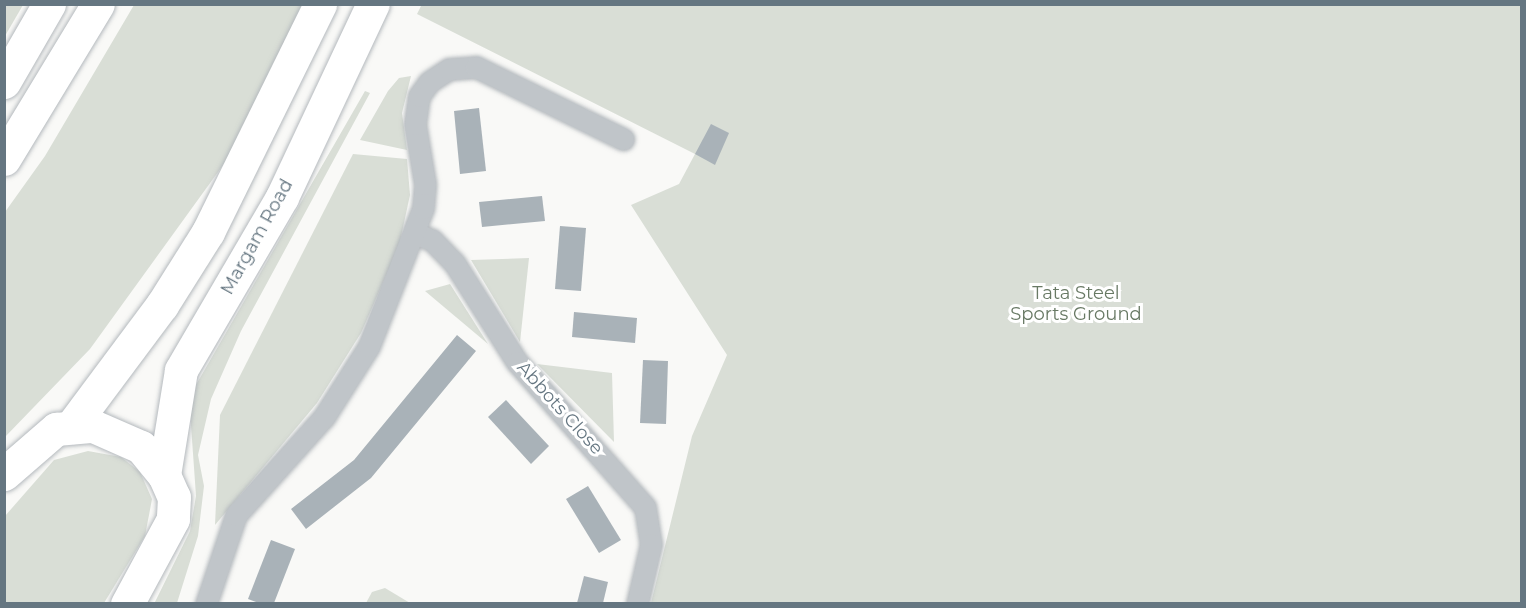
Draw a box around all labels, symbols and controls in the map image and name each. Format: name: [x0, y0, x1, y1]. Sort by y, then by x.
street label: Margam Road: [216, 176, 298, 298]
park label: Tata Steel Sports Ground: [1010, 283, 1142, 326]
street label: Abbots Close: [513, 357, 607, 459]

